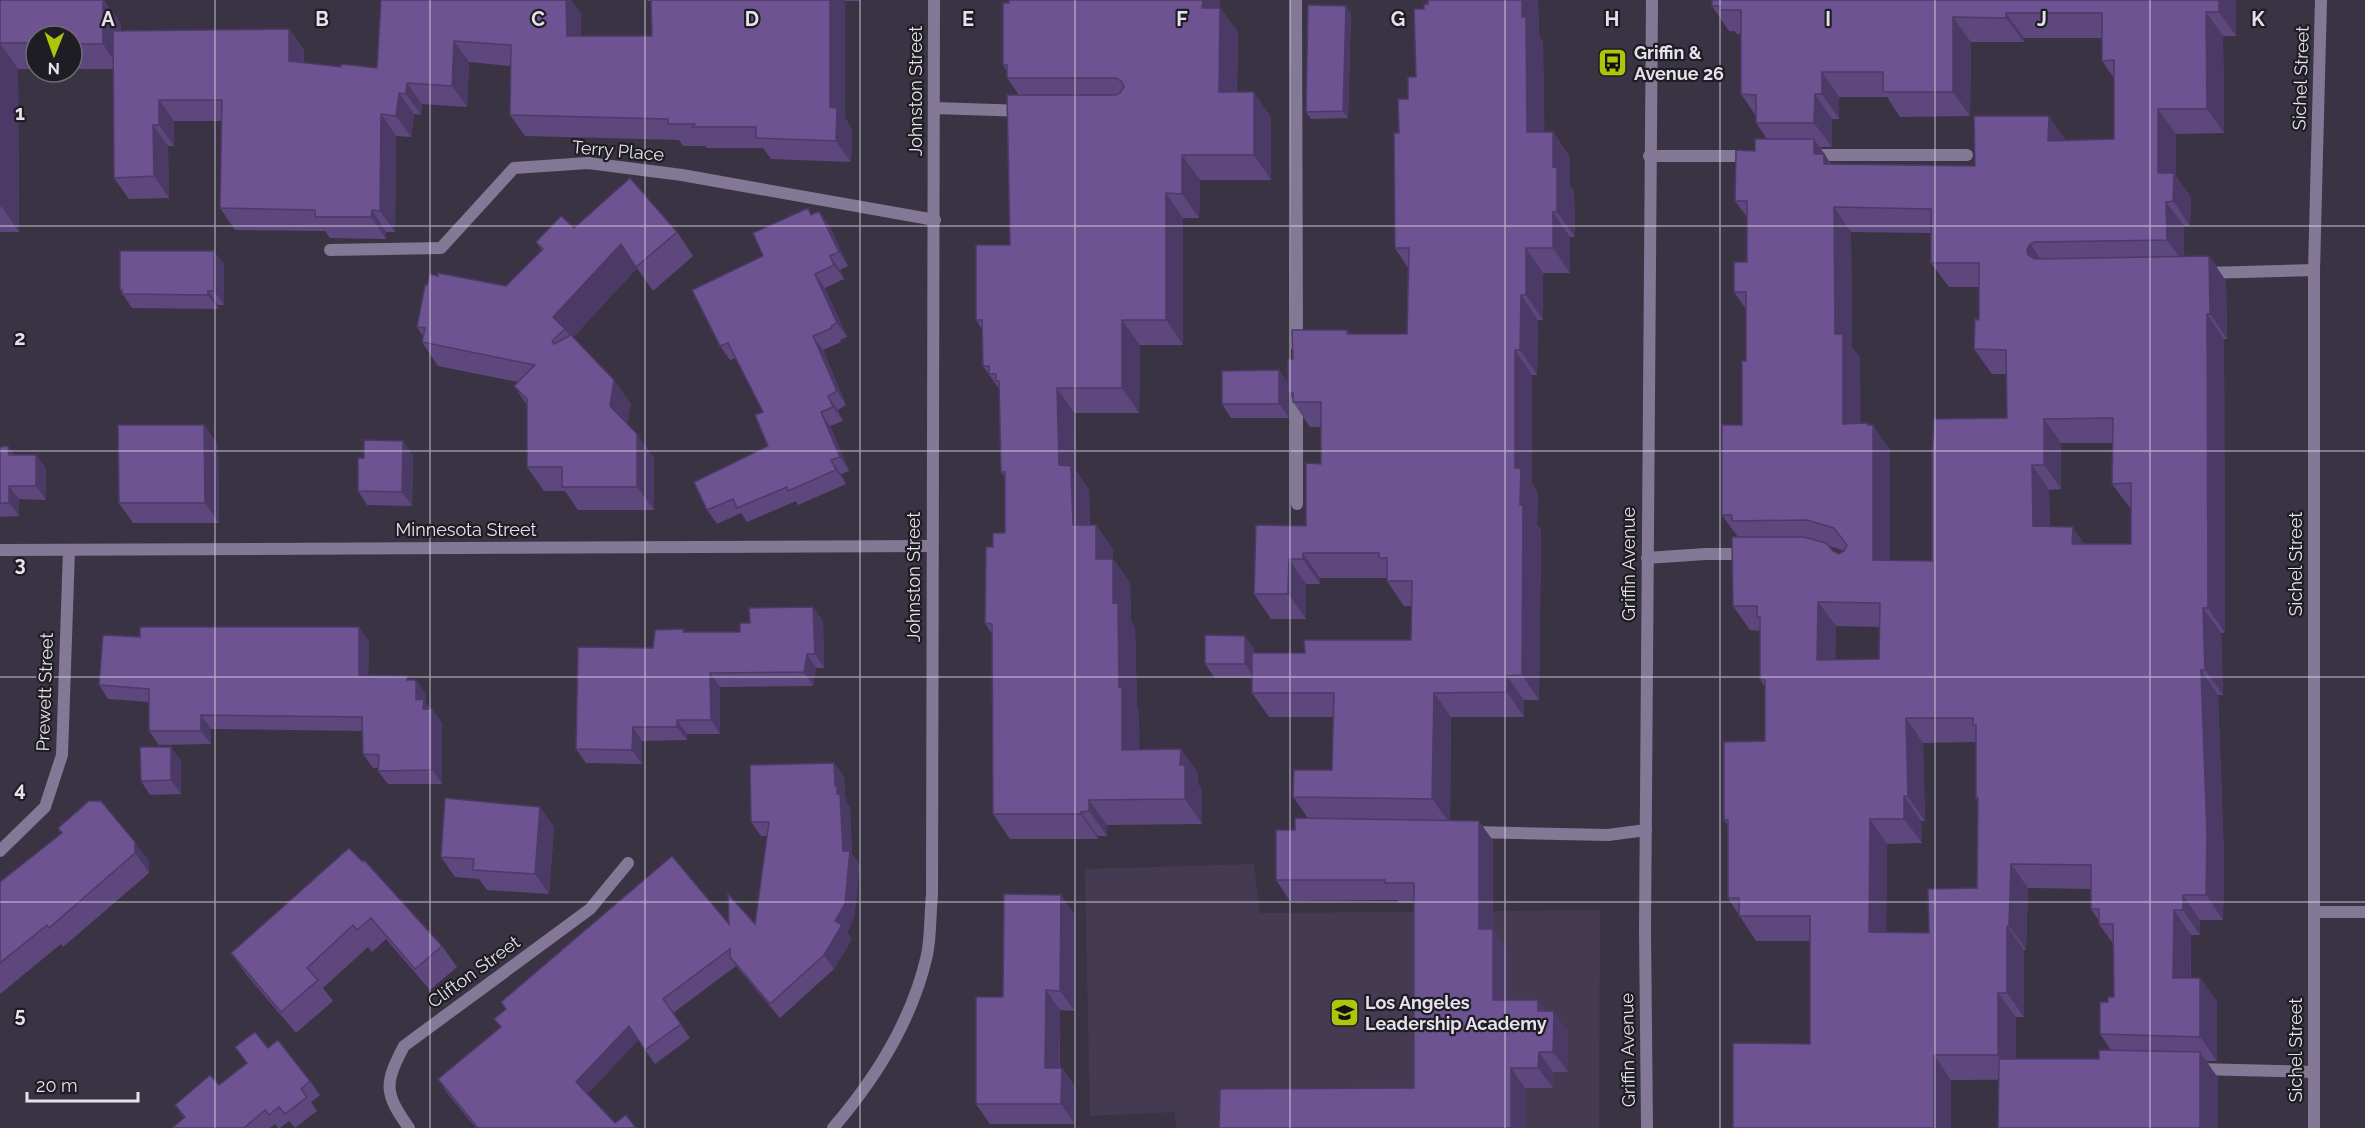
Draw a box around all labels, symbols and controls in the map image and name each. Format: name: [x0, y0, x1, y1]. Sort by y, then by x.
text: A: [101, 7, 115, 31]
text: B: [315, 7, 329, 31]
text: C: [531, 7, 545, 31]
text: D: [745, 7, 759, 31]
text: E: [962, 7, 974, 31]
text: F: [1176, 7, 1188, 31]
text: G: [1391, 7, 1405, 31]
text: H: [1605, 7, 1619, 31]
text: I: [1825, 7, 1831, 31]
text: J: [2037, 7, 2047, 31]
text: K: [2251, 7, 2265, 31]
north arrow: [24, 24, 84, 84]
street label: Sichel Street: [2288, 25, 2313, 131]
street label: Johnston Street: [905, 26, 926, 156]
place label: Griffin & Avenue 26: [1634, 42, 1724, 84]
bus stop icon: Griffin & Avenue 26: [1597, 47, 1629, 79]
text: N: [47, 59, 60, 78]
text: 1: [15, 101, 25, 125]
street label: Terry Place: [571, 136, 665, 165]
text: 2: [14, 326, 26, 350]
street label: Griffin Avenue: [1618, 507, 1639, 621]
street label: Johnston Street: [903, 512, 924, 642]
street label: Sichel Street: [2285, 512, 2306, 616]
street label: Minnesota Street: [396, 519, 536, 540]
text: 3: [14, 552, 26, 576]
street label: Prewett Street: [32, 632, 57, 752]
text: 4: [14, 777, 26, 801]
street label: Clifton Street: [424, 931, 524, 1012]
place label: Los Angeles Leadership Academy: [1365, 992, 1547, 1034]
street label: Griffin Avenue: [1616, 992, 1639, 1107]
school or university icon: Los Angeles Leadership Academy: [1328, 997, 1360, 1029]
street label: Sichel Street: [2285, 998, 2306, 1102]
text: 5: [14, 1003, 26, 1027]
scale bar: [27, 1065, 138, 1103]
text: 20 m: [36, 1075, 78, 1096]

